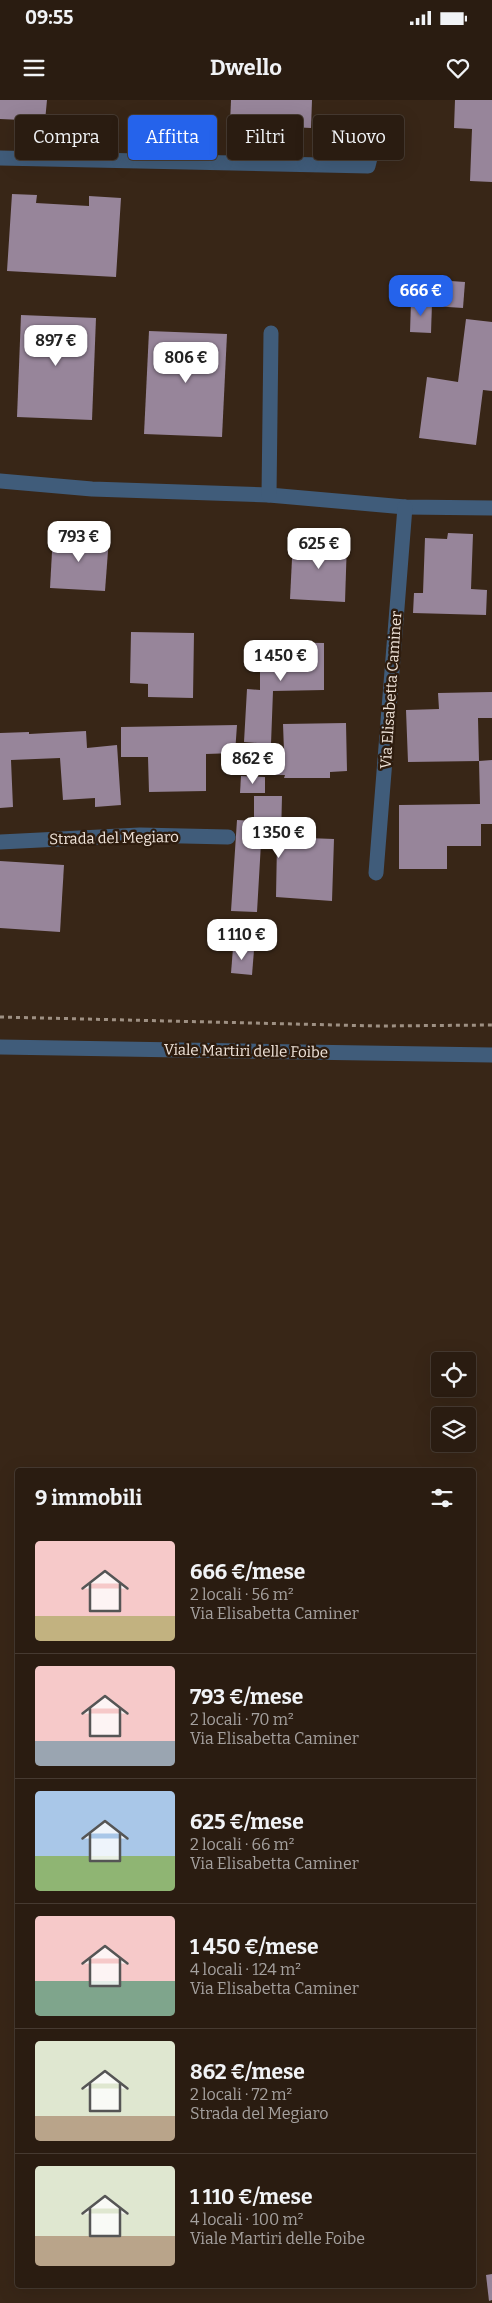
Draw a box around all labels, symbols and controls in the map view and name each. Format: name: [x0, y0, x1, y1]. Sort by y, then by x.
text: 09:55: [25, 6, 74, 29]
icon: menu: [20, 54, 48, 82]
text: Dwello: [210, 54, 282, 81]
icon: heart: [444, 54, 472, 82]
chip: Compra: [15, 115, 118, 160]
chip: Affitta: [128, 115, 217, 160]
chip: Filtri: [227, 115, 303, 160]
chip: Nuovo: [313, 115, 404, 160]
pin: 666 €: [386, 274, 456, 317]
text: 666 €: [400, 281, 442, 300]
pin: 897 €: [21, 324, 91, 367]
text: 897 €: [35, 331, 77, 350]
pin: 806 €: [151, 342, 221, 384]
text: 806 €: [164, 348, 208, 367]
pin: 793 €: [44, 520, 114, 563]
text: 793 €: [59, 527, 99, 546]
pin: 625 €: [284, 528, 354, 570]
text: 625 €: [298, 534, 340, 553]
street label: Via Elisabetta Caminer: [377, 610, 406, 770]
pin: 1 450 €: [235, 640, 327, 682]
text: 1 450 €: [255, 646, 307, 665]
pin: 862 €: [218, 742, 288, 785]
text: 862 €: [232, 749, 274, 768]
pin: 1 350 €: [233, 816, 325, 859]
text: 1 350 €: [253, 823, 305, 842]
street label: Strada del Megiaro: [49, 828, 179, 848]
pin: 1 110 €: [196, 918, 288, 961]
text: 1 110 €: [218, 925, 266, 944]
street label: Viale Martiri delle Foibe: [164, 1041, 328, 1061]
map controls: [431, 1352, 476, 1452]
button: locate: [431, 1352, 476, 1397]
button: layers: [431, 1407, 476, 1452]
icon: filters: [428, 1484, 456, 1512]
text: 9 immobili: [35, 1485, 142, 1511]
text: 666 €/mese: [190, 1559, 305, 1585]
icon: home: [75, 1561, 135, 1621]
text: 2 locali · 56 m²: [190, 1585, 294, 1604]
text: Via Elisabetta Caminer: [190, 1604, 359, 1623]
text: 793 €/mese: [190, 1684, 303, 1710]
icon: home: [75, 1686, 135, 1746]
text: 2 locali · 70 m²: [190, 1710, 294, 1729]
text: Via Elisabetta Caminer: [190, 1729, 359, 1748]
text: 625 €/mese: [190, 1809, 304, 1835]
icon: home: [75, 1811, 135, 1871]
text: 2 locali · 66 m²: [190, 1835, 294, 1854]
text: Via Elisabetta Caminer: [190, 1854, 359, 1873]
text: 1 450 €/mese: [190, 1934, 319, 1960]
icon: home: [75, 1936, 135, 1996]
text: 4 locali · 124 m²: [190, 1960, 301, 1979]
text: Via Elisabetta Caminer: [190, 1979, 359, 1998]
text: 862 €/mese: [190, 2059, 305, 2085]
icon: home: [75, 2061, 135, 2121]
text: 2 locali · 72 m²: [190, 2085, 292, 2104]
text: Strada del Megiaro: [190, 2104, 328, 2123]
text: 1 110 €/mese: [190, 2184, 313, 2210]
icon: home: [75, 2186, 135, 2246]
text: 4 locali · 100 m²: [190, 2210, 303, 2229]
text: Viale Martiri delle Foibe: [190, 2229, 365, 2248]

